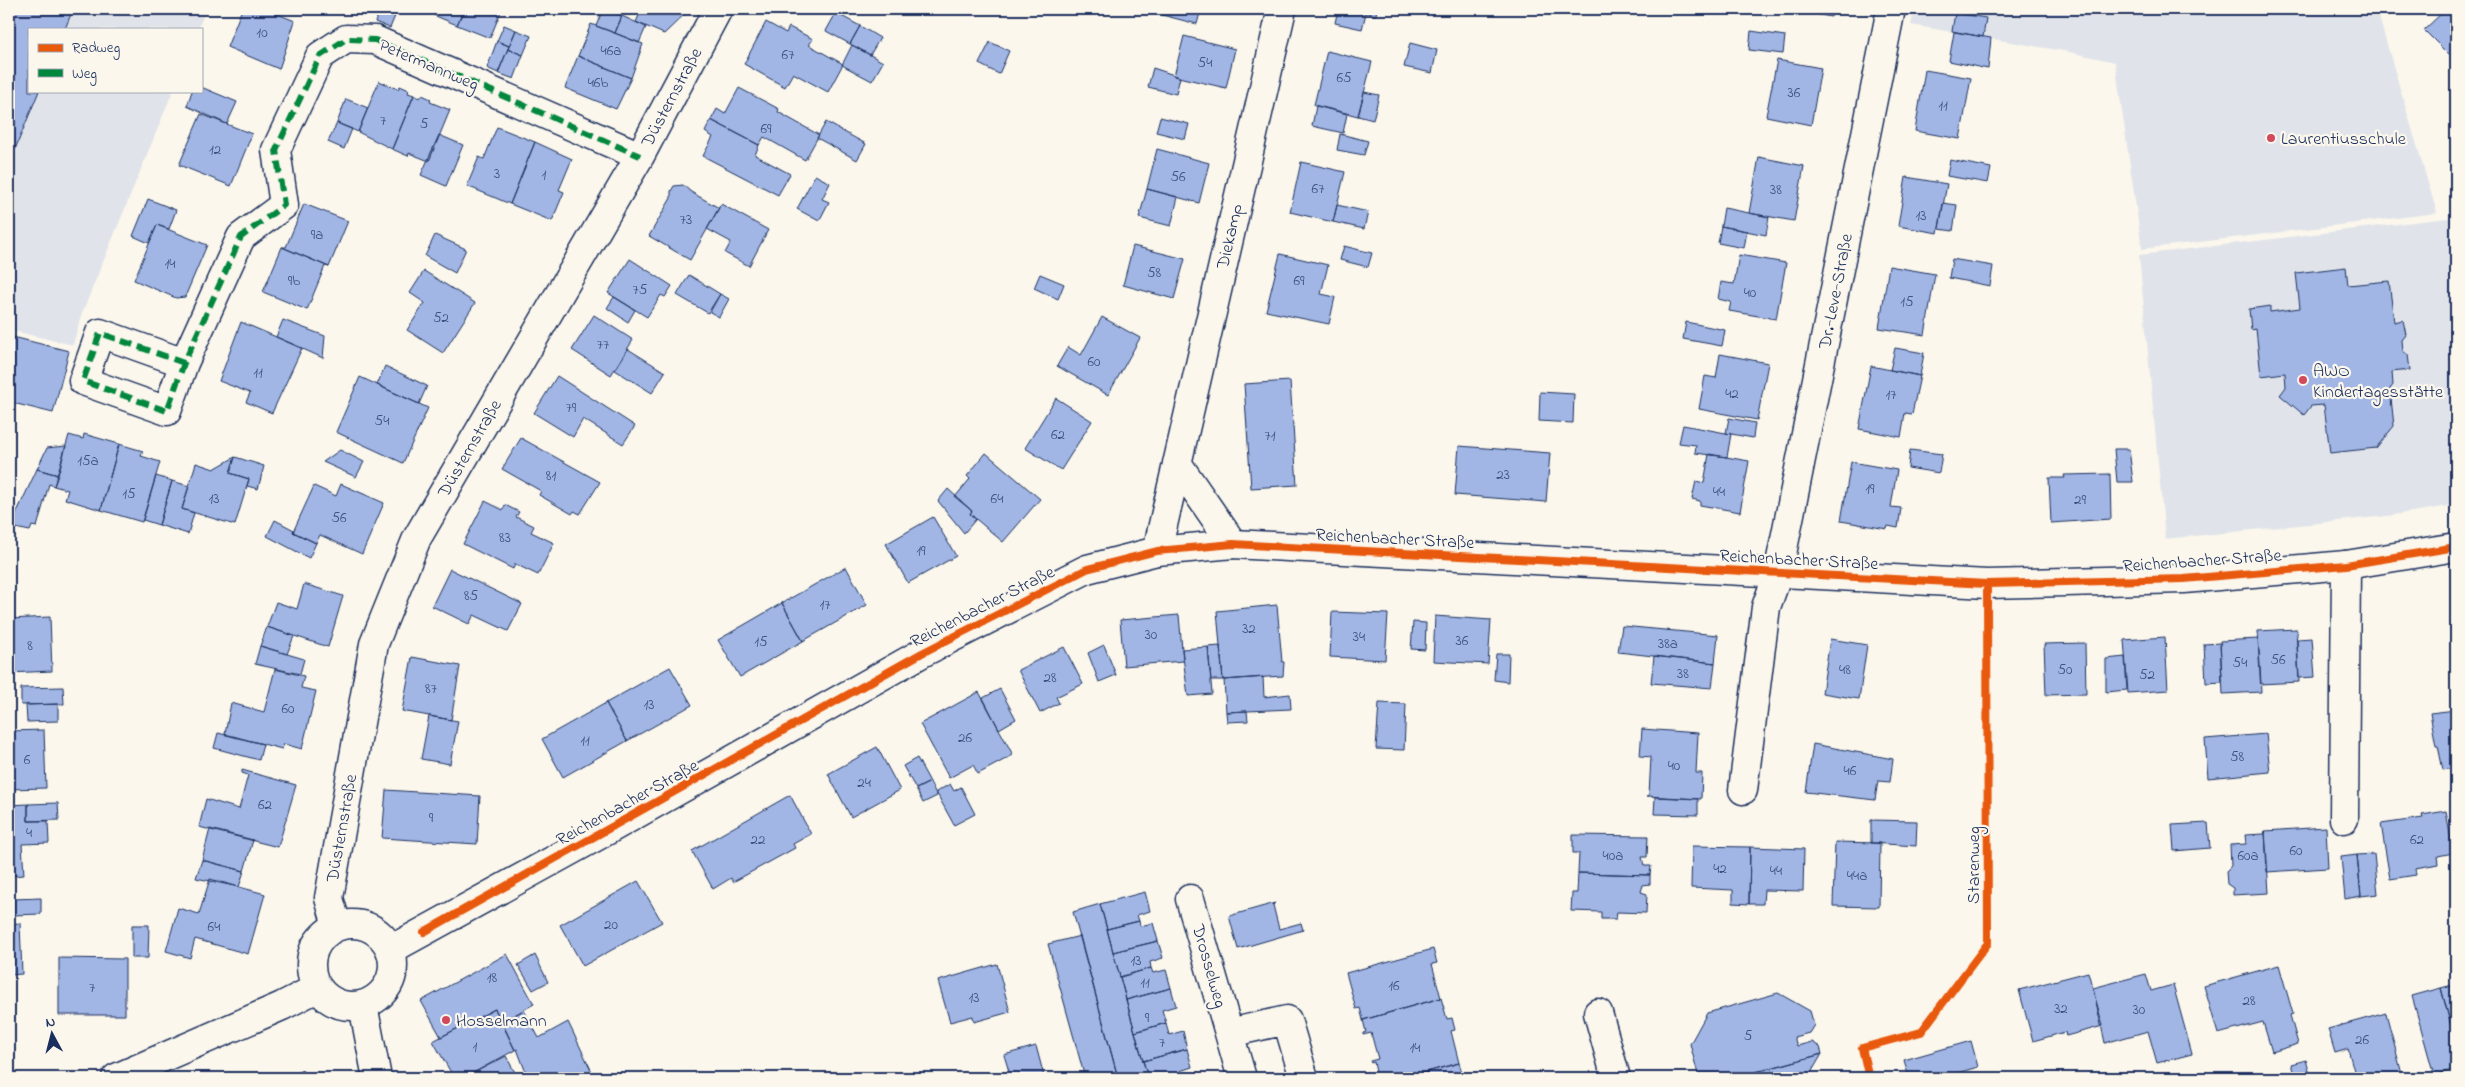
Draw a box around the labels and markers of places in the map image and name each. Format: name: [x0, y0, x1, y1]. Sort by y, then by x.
place label: Laurentiusschule: [2281, 127, 2407, 153]
marker: Laurentiusschule: [2265, 132, 2277, 144]
place label: AWO Kindertagesstätte: [2313, 359, 2444, 407]
marker: AWO Kindertagesstätte: [2297, 374, 2309, 386]
place label: Hosselmann: [456, 1009, 547, 1035]
marker: Hosselmann: [440, 1014, 452, 1026]

